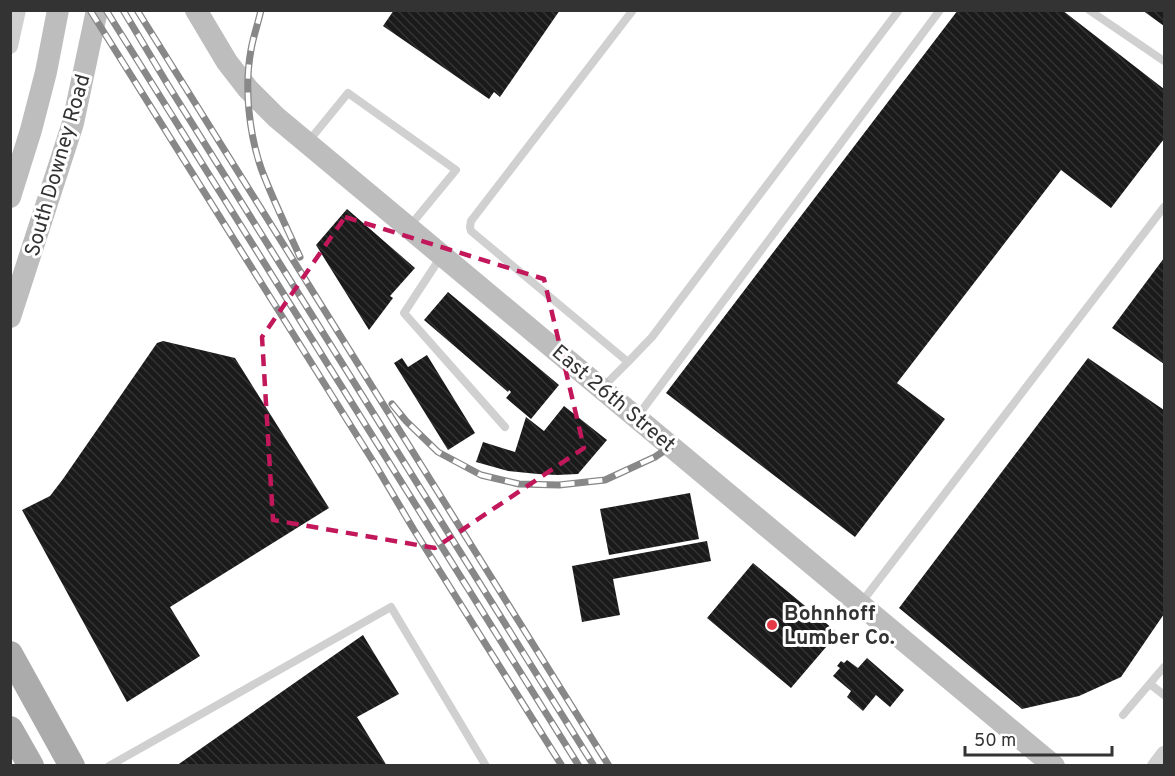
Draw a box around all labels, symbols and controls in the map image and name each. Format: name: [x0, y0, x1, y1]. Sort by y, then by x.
street label: South Downey Road: [20, 71, 97, 260]
street label: East 26th Street: [546, 339, 681, 459]
place label: Bohnhoff Lumber Co.: [784, 601, 895, 652]
marker: Bohnhoff Lumber Co.: [765, 618, 779, 632]
scale bar: [965, 719, 1112, 757]
text: 50 m: [974, 730, 1016, 753]

